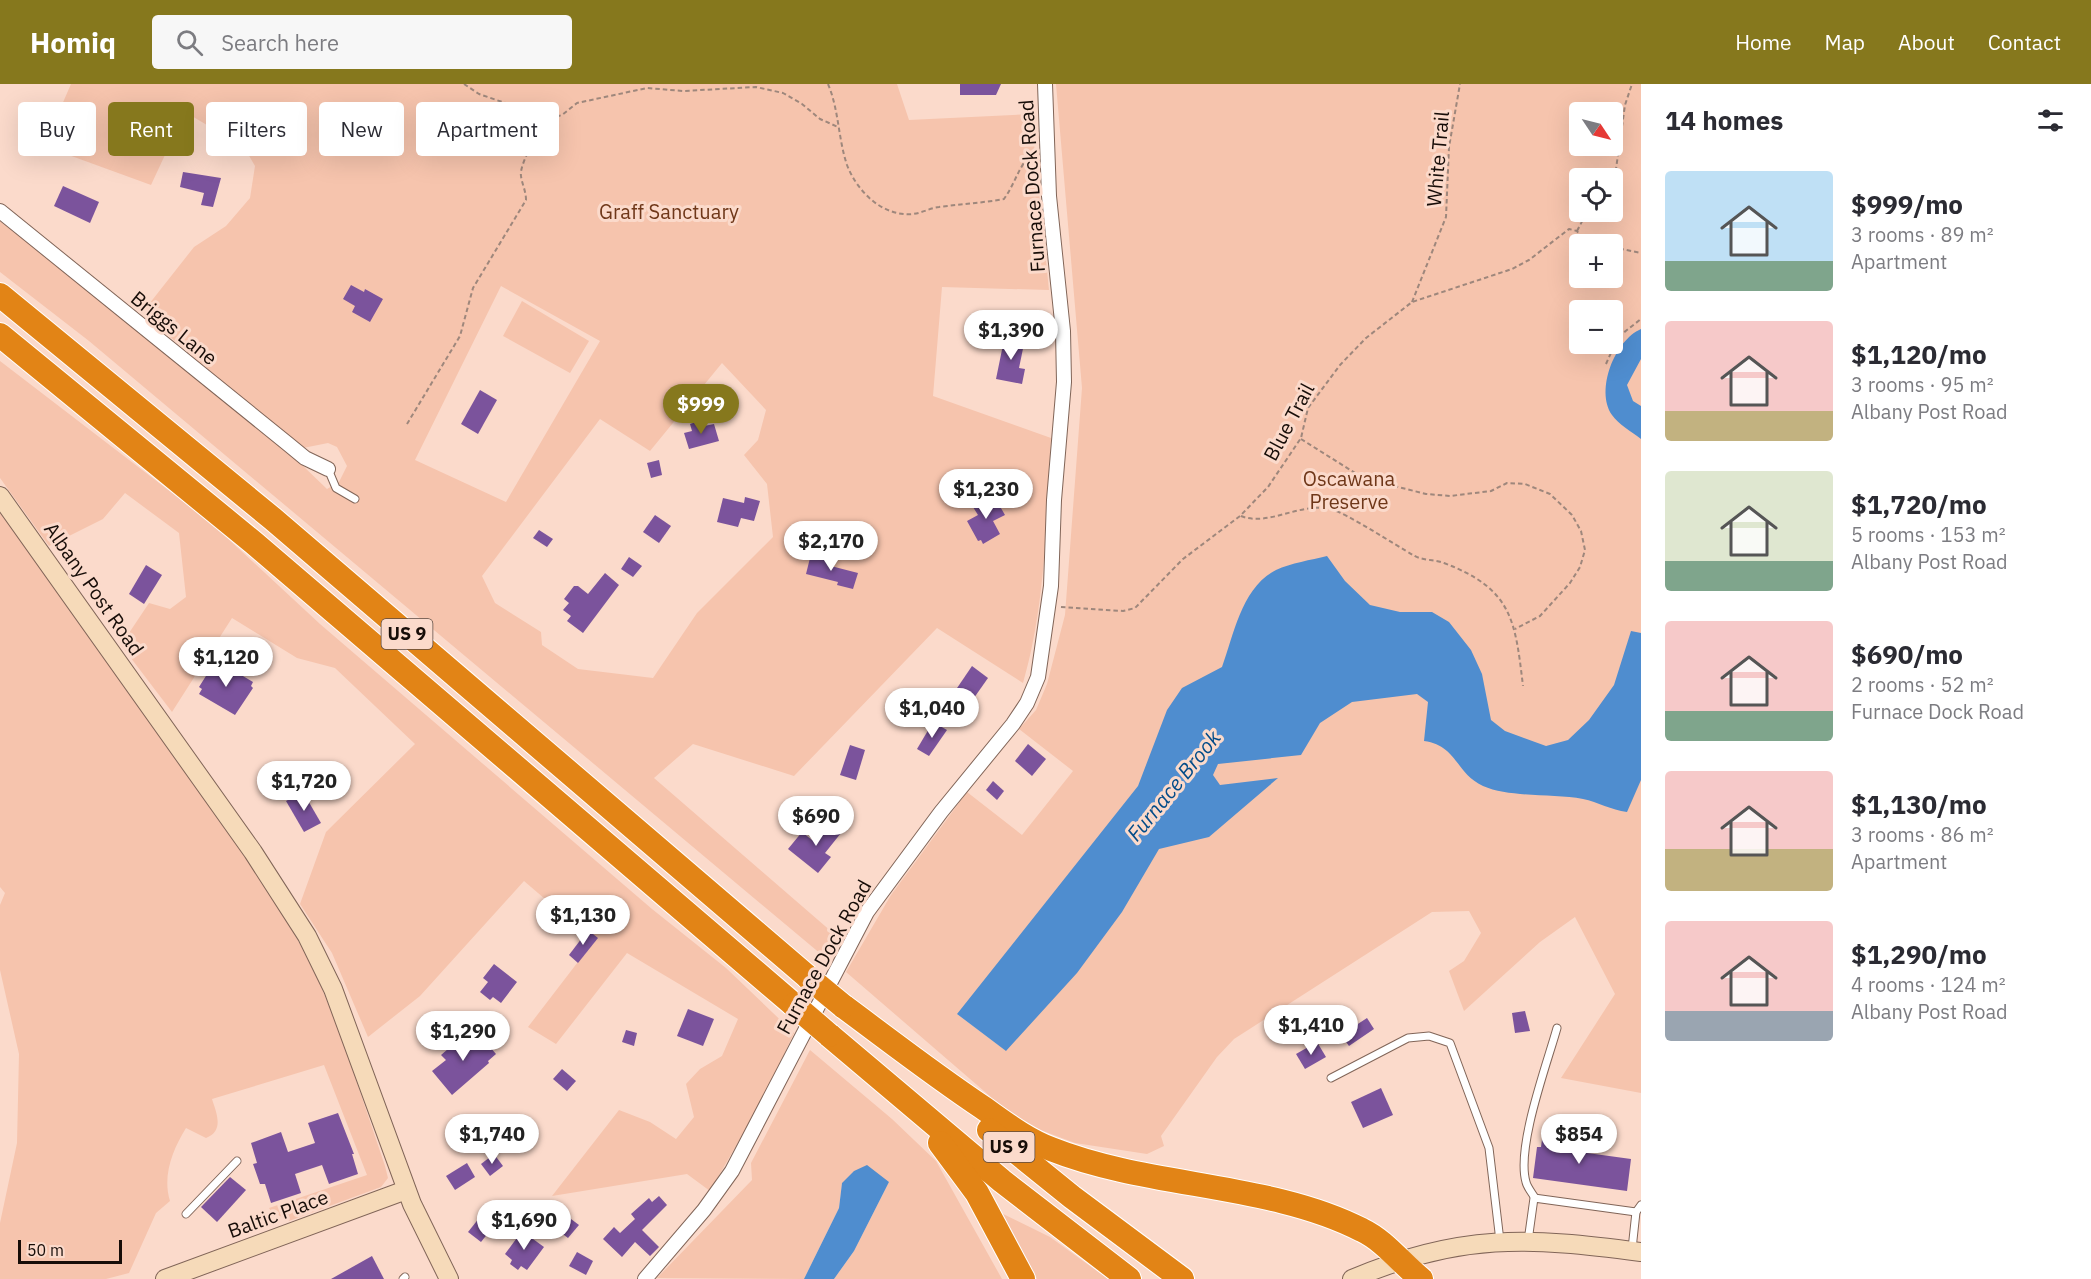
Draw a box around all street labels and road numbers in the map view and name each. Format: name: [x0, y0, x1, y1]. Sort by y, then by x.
street label: Furnace Dock Road: [1012, 99, 1051, 273]
street label: White Trail: [1420, 110, 1455, 208]
street label: Briggs Lane: [125, 284, 223, 371]
street label: Blue Trail: [1257, 378, 1320, 465]
street label: Albany Post Road: [38, 517, 150, 661]
road number: US 9: [382, 619, 432, 649]
street label: Furnace Dock Road: [770, 875, 877, 1039]
road number: US 9: [984, 1132, 1034, 1162]
street label: Baltic Place: [224, 1183, 332, 1244]

